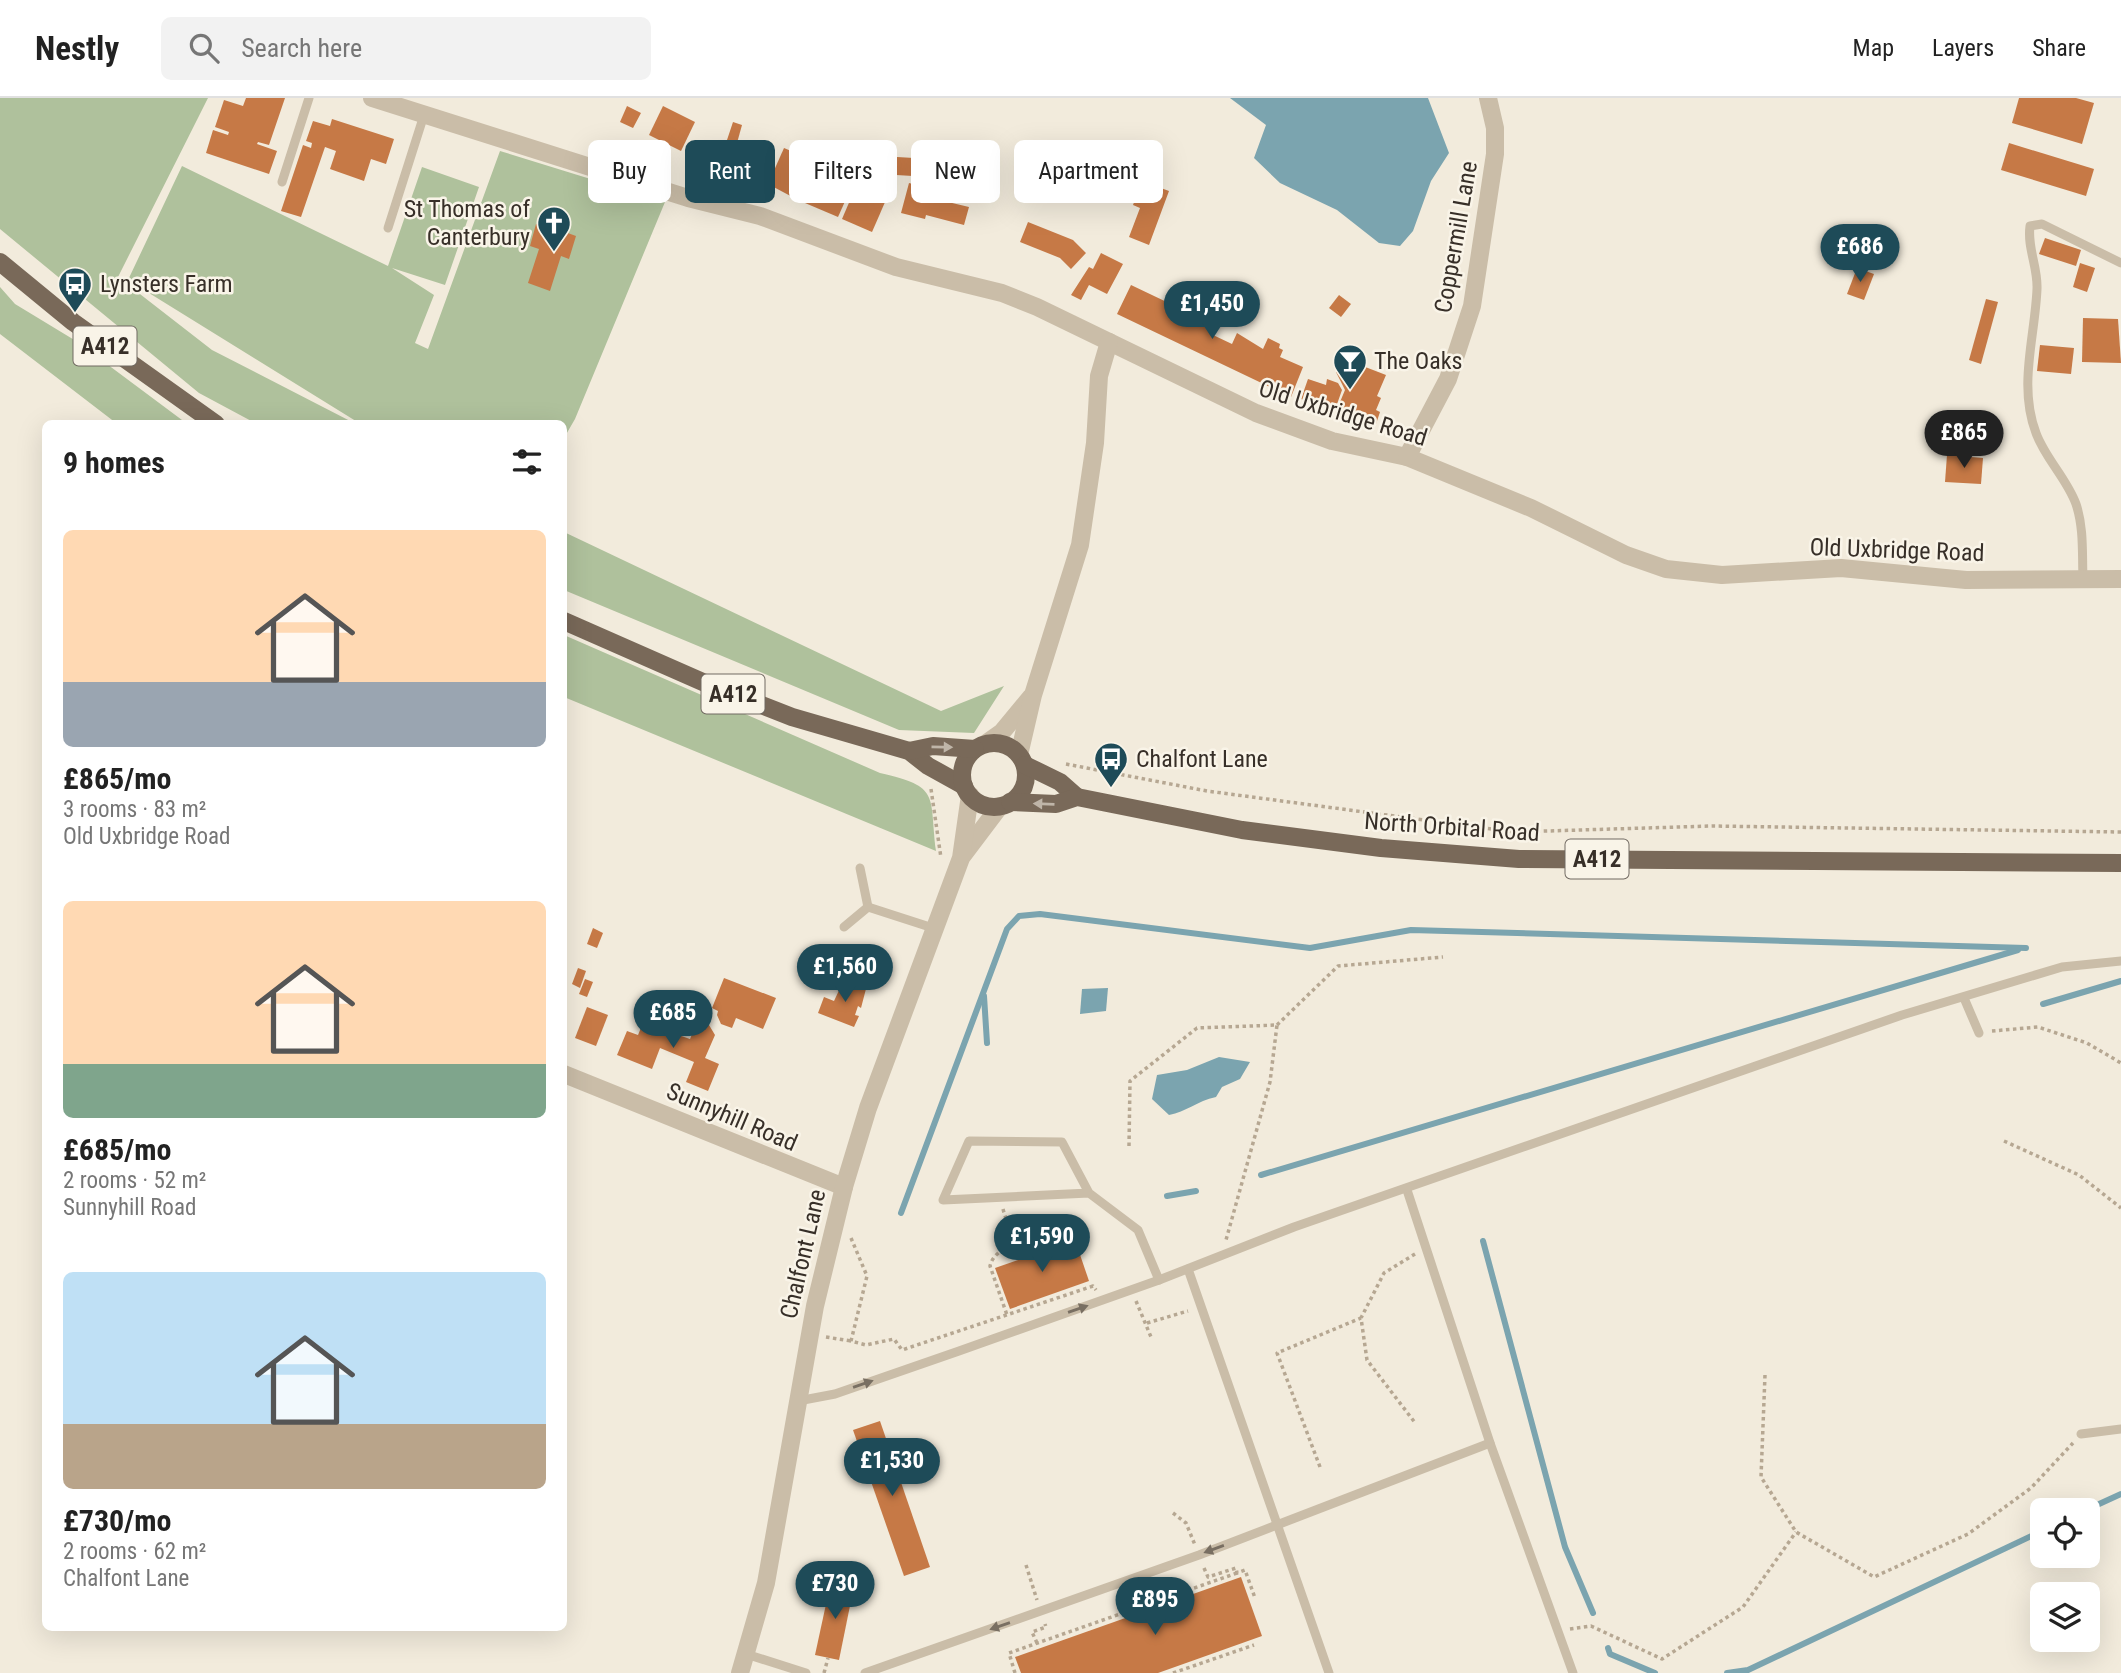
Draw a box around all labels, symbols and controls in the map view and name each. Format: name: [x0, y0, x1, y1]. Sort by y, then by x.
search box: [161, 17, 651, 80]
text: Nestly: [35, 29, 119, 68]
icon: search: [185, 29, 223, 67]
text: Search here: [241, 33, 362, 63]
text: Map: [1853, 34, 1894, 62]
text: Layers: [1932, 34, 1994, 62]
text: Share: [2032, 34, 2086, 62]
chip: Buy: [588, 140, 671, 203]
chip: Rent: [685, 140, 775, 203]
chip: Filters: [789, 140, 897, 203]
chip: New: [911, 140, 1000, 203]
chip: Apartment: [1014, 140, 1163, 203]
street label: Coppermill Lane: [1429, 159, 1483, 315]
place label: St Thomas of Canterbury: [404, 195, 530, 251]
church icon: St Thomas of Canterbury: [535, 204, 573, 253]
pin: £686: [1819, 225, 1901, 284]
text: £686: [1837, 233, 1883, 260]
bus stop icon: Lynsters Farm: [56, 265, 94, 314]
place label: Lynsters Farm: [100, 270, 233, 298]
pin: £1,450: [1155, 282, 1269, 341]
text: £1,450: [1180, 290, 1244, 317]
road number: A412: [74, 327, 136, 366]
bar icon: The Oaks: [1331, 342, 1369, 391]
place label: The Oaks: [1374, 347, 1463, 375]
street label: Old Uxbridge Road: [1255, 374, 1431, 452]
pin: £865: [1923, 410, 2005, 470]
text: £865: [1941, 419, 1987, 446]
icon: filters: [508, 443, 546, 481]
text: 9 homes: [63, 445, 165, 480]
street label: Old Uxbridge Road: [1809, 533, 1985, 567]
icon: home: [242, 575, 368, 701]
road number: A412: [702, 674, 764, 714]
bus stop icon: Chalfont Lane: [1092, 740, 1130, 789]
one-way arrow: [931, 742, 953, 753]
place label: Chalfont Lane: [1136, 745, 1268, 773]
text: £865/mo: [63, 761, 171, 796]
text: 3 rooms · 83 m²: [63, 796, 206, 823]
one-way arrow: [1033, 798, 1055, 809]
street label: North Orbital Road: [1363, 807, 1541, 847]
text: Old Uxbridge Road: [63, 823, 230, 850]
road number: A412: [1566, 839, 1628, 878]
pin: £1,560: [788, 944, 902, 1004]
icon: home: [242, 946, 368, 1072]
text: £1,560: [813, 953, 877, 980]
pin: £685: [632, 990, 714, 1050]
text: £685: [650, 999, 696, 1026]
street label: Sunnyhill Road: [663, 1077, 801, 1157]
text: £685/mo: [63, 1132, 171, 1167]
text: 2 rooms · 52 m²: [63, 1167, 206, 1194]
street label: Chalfont Lane: [775, 1187, 831, 1321]
text: Sunnyhill Road: [63, 1194, 196, 1221]
pin: £1,590: [985, 1214, 1099, 1274]
text: £1,590: [1010, 1223, 1074, 1250]
one-way arrow: [1068, 1303, 1089, 1314]
icon: home: [242, 1317, 368, 1443]
one-way arrow: [853, 1378, 874, 1389]
pin: £1,530: [835, 1438, 949, 1498]
text: £1,530: [860, 1447, 924, 1474]
map controls: [2030, 1498, 2100, 1652]
button: locate: [2030, 1498, 2100, 1568]
text: £730/mo: [63, 1503, 171, 1538]
text: 2 rooms · 62 m²: [63, 1538, 206, 1565]
one-way arrow: [1204, 1544, 1225, 1555]
pin: £730: [794, 1562, 876, 1621]
text: Chalfont Lane: [63, 1565, 189, 1592]
text: £730: [812, 1570, 858, 1597]
pin: £895: [1114, 1578, 1196, 1637]
button: layers: [2030, 1582, 2100, 1652]
text: £895: [1132, 1586, 1178, 1613]
one-way arrow: [990, 1621, 1011, 1632]

